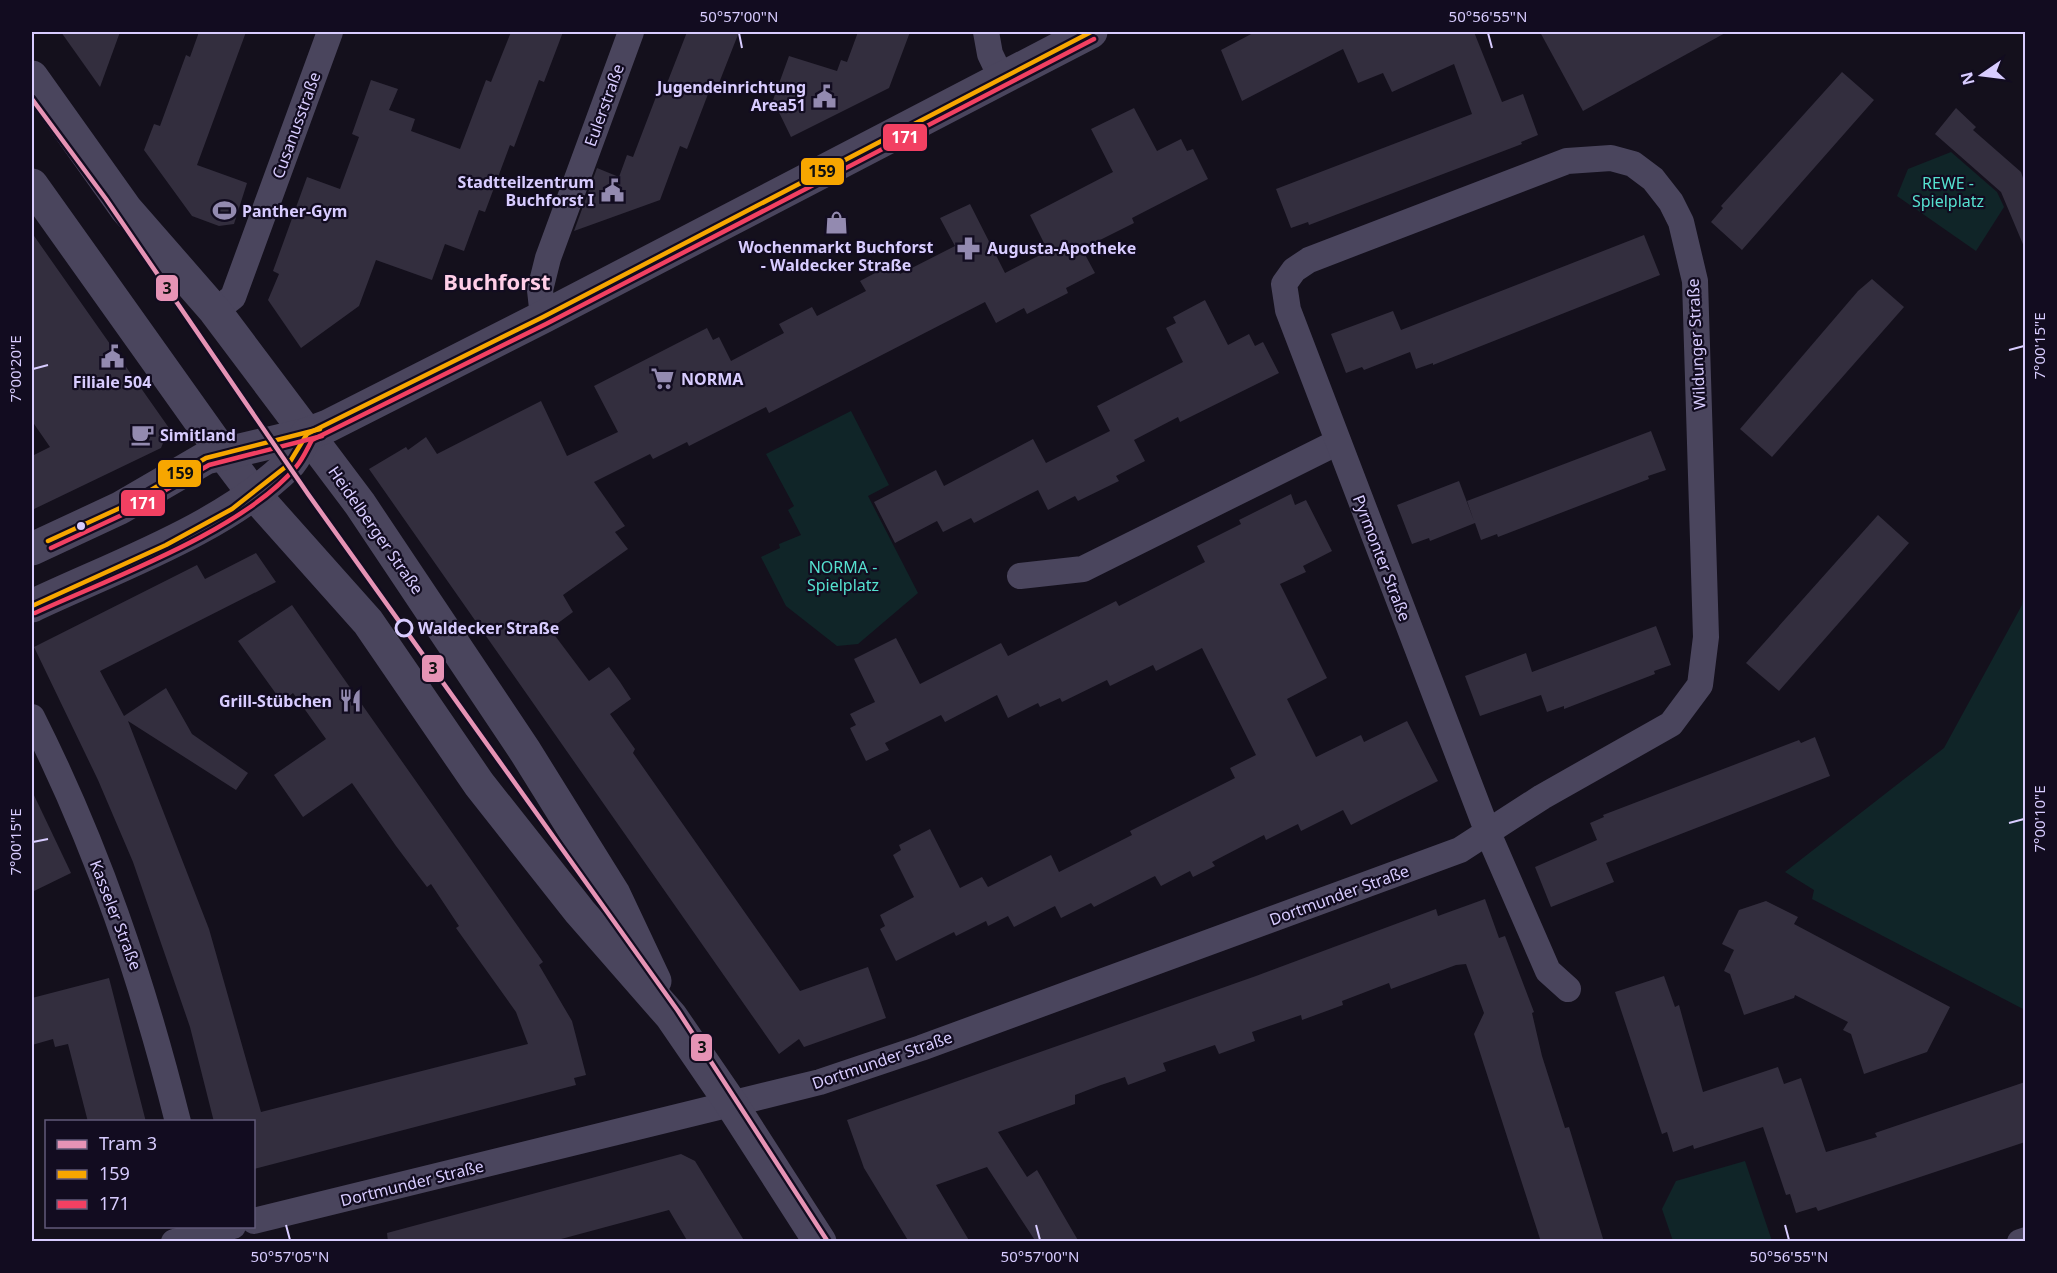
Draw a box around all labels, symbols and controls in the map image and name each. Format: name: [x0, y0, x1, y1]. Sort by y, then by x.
text: 50°57'00"N: [700, 6, 778, 26]
text: 50°56'55"N: [1449, 6, 1527, 26]
north arrow: [1952, 45, 2012, 105]
street label: Eulerstraße: [579, 61, 629, 149]
street label: Cusanusstraße: [267, 69, 325, 181]
text: N: [1955, 70, 1980, 88]
place label: Jugendeinrichtung Area51: [655, 76, 806, 116]
public building icon: Jugendeinrichtung Area51: [811, 83, 837, 109]
line badge: 171: [882, 123, 928, 152]
text: 171: [891, 126, 919, 148]
line badge: 159: [800, 157, 845, 186]
text: 159: [808, 160, 836, 182]
place label: Stadtteilzentrum Buchforst I: [458, 171, 594, 211]
park label: REWE - Spielplatz: [1912, 172, 1984, 212]
public building icon: Stadtteilzentrum Buchforst I: [599, 178, 625, 204]
sports icon: Panther-Gym: [211, 198, 237, 224]
place label: Panther-Gym: [242, 200, 347, 222]
shop icon: Wochenmarkt Buchforst - Waldecker Straße: [823, 209, 849, 235]
pharmacy icon: Augusta-Apotheke: [956, 235, 982, 261]
place label: Wochenmarkt Buchforst - Waldecker Straße: [738, 236, 934, 276]
place label: Augusta-Apotheke: [987, 237, 1136, 259]
district label: Buchforst: [443, 266, 551, 296]
line badge: 3: [155, 274, 179, 302]
text: 3: [162, 277, 172, 299]
street label: Wildunger Straße: [1682, 278, 1710, 410]
text: 7°00'15"E: [2029, 312, 2049, 380]
text: 7°00'20"E: [5, 335, 25, 403]
public building icon: Filiale 504: [99, 344, 125, 370]
supermarket icon: NORMA: [650, 366, 676, 392]
place label: NORMA: [681, 368, 744, 390]
place label: Filiale 504: [73, 371, 151, 393]
cafe icon: Simitland: [129, 422, 155, 448]
place label: Simitland: [160, 424, 236, 446]
line badge: 159: [157, 459, 202, 488]
street label: Heidelberger Straße: [323, 461, 429, 599]
text: 159: [166, 462, 194, 484]
line badge: 171: [120, 489, 166, 517]
text: 171: [129, 492, 157, 514]
street label: Pyrmonter Straße: [1348, 492, 1416, 624]
unlabelled marker: [75, 520, 87, 532]
park label: NORMA - Spielplatz: [807, 556, 879, 596]
place label: Waldecker Straße: [418, 617, 559, 639]
marker: Waldecker Straße: [395, 619, 413, 637]
line badge: 3: [421, 654, 445, 683]
text: 3: [428, 657, 438, 679]
restaurant icon: Grill-Stübchen: [337, 688, 363, 714]
place label: Grill-Stübchen: [219, 690, 332, 712]
text: 7°00'10"E: [2029, 785, 2049, 853]
text: 7°00'15"E: [5, 808, 25, 876]
street label: Kasseler Straße: [85, 857, 147, 973]
street label: Dortmunder Straße: [1266, 860, 1412, 930]
street label: Dortmunder Straße: [809, 1026, 955, 1094]
line badge: 3: [690, 1033, 713, 1062]
text: 3: [697, 1036, 707, 1058]
legend: [45, 1120, 255, 1228]
text: Tram 3: [99, 1131, 157, 1155]
street label: Dortmunder Straße: [338, 1155, 486, 1211]
text: 159: [99, 1161, 130, 1185]
text: 171: [99, 1191, 130, 1215]
text: 50°57'05"N: [251, 1246, 329, 1266]
text: 50°57'00"N: [1001, 1246, 1079, 1266]
text: 50°56'55"N: [1750, 1246, 1828, 1266]

